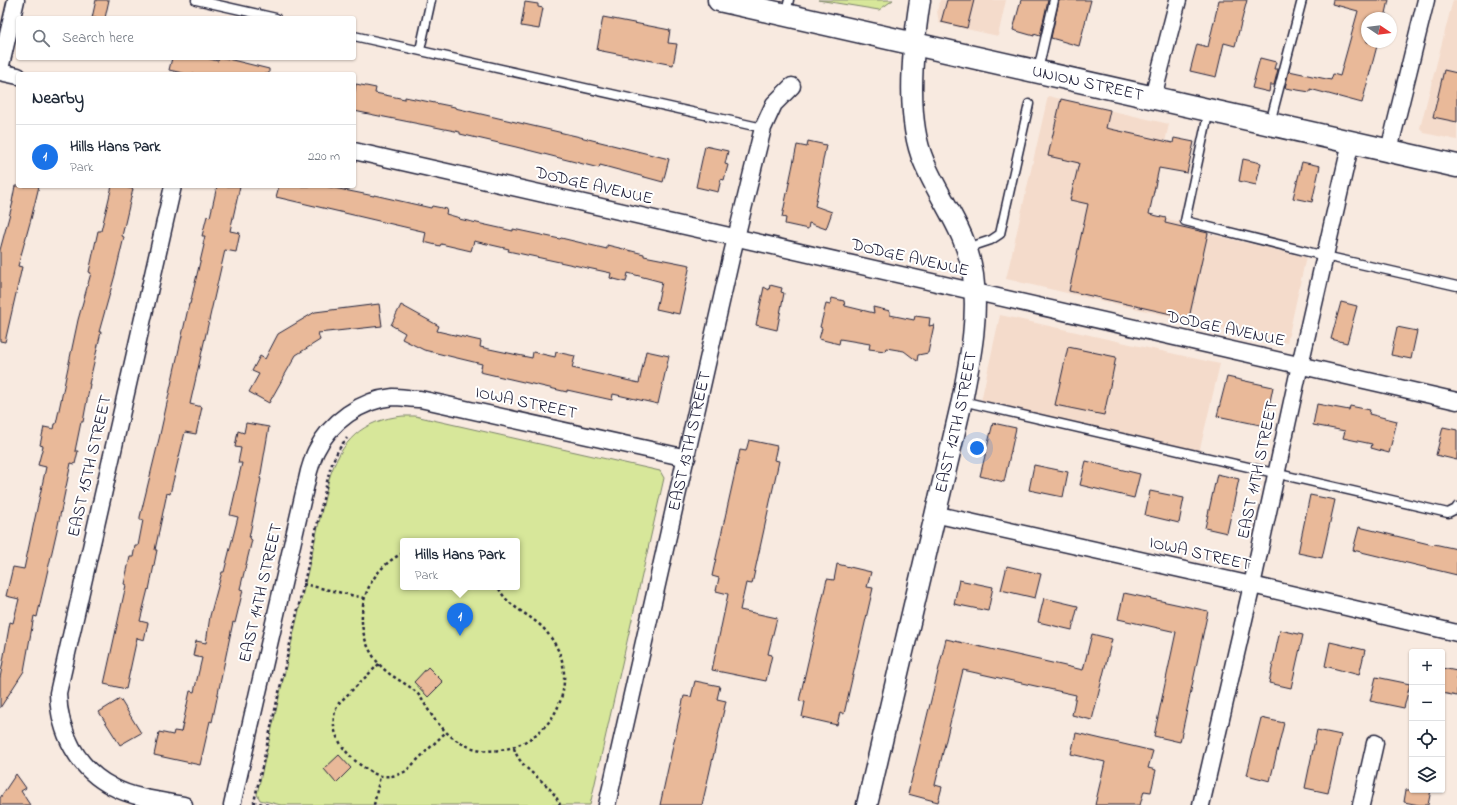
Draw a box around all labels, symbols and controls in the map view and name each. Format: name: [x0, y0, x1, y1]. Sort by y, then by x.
north arrow: [1361, 12, 1397, 48]
search box: [16, 16, 356, 60]
icon: search: [30, 27, 52, 49]
text: Search here: [62, 27, 134, 49]
street label: UNION STREET: [1030, 58, 1146, 108]
text: Nearby: [32, 86, 84, 111]
text: Hills Hans Park: [70, 136, 161, 158]
text: 1: [43, 147, 47, 166]
text: 220 m: [308, 147, 340, 166]
text: Park: [70, 158, 94, 177]
street label: DODGE AVENUE: [532, 160, 655, 212]
street label: DODGE AVENUE: [848, 232, 971, 284]
street label: DODGE AVENUE: [1164, 304, 1287, 354]
street label: EAST 12TH STREET: [928, 350, 983, 495]
street label: EAST 13TH STREET: [662, 369, 717, 513]
street label: IOWA STREET: [473, 380, 579, 426]
street label: EAST 15TH STREET: [62, 392, 119, 539]
street label: EAST 11TH STREET: [1231, 398, 1285, 541]
your location: [967, 438, 987, 458]
street label: EAST 14TH STREET: [233, 521, 289, 665]
street label: IOWA STREET: [1147, 530, 1253, 578]
popup: [400, 538, 520, 590]
text: Hills Hans Park: [415, 544, 505, 566]
text: Park: [415, 566, 438, 585]
pin: 1: [447, 603, 473, 636]
map controls: [1409, 649, 1445, 793]
button: +: [1409, 649, 1445, 685]
button: −: [1409, 685, 1445, 721]
button: locate: [1409, 721, 1445, 757]
button: layers: [1409, 757, 1445, 793]

